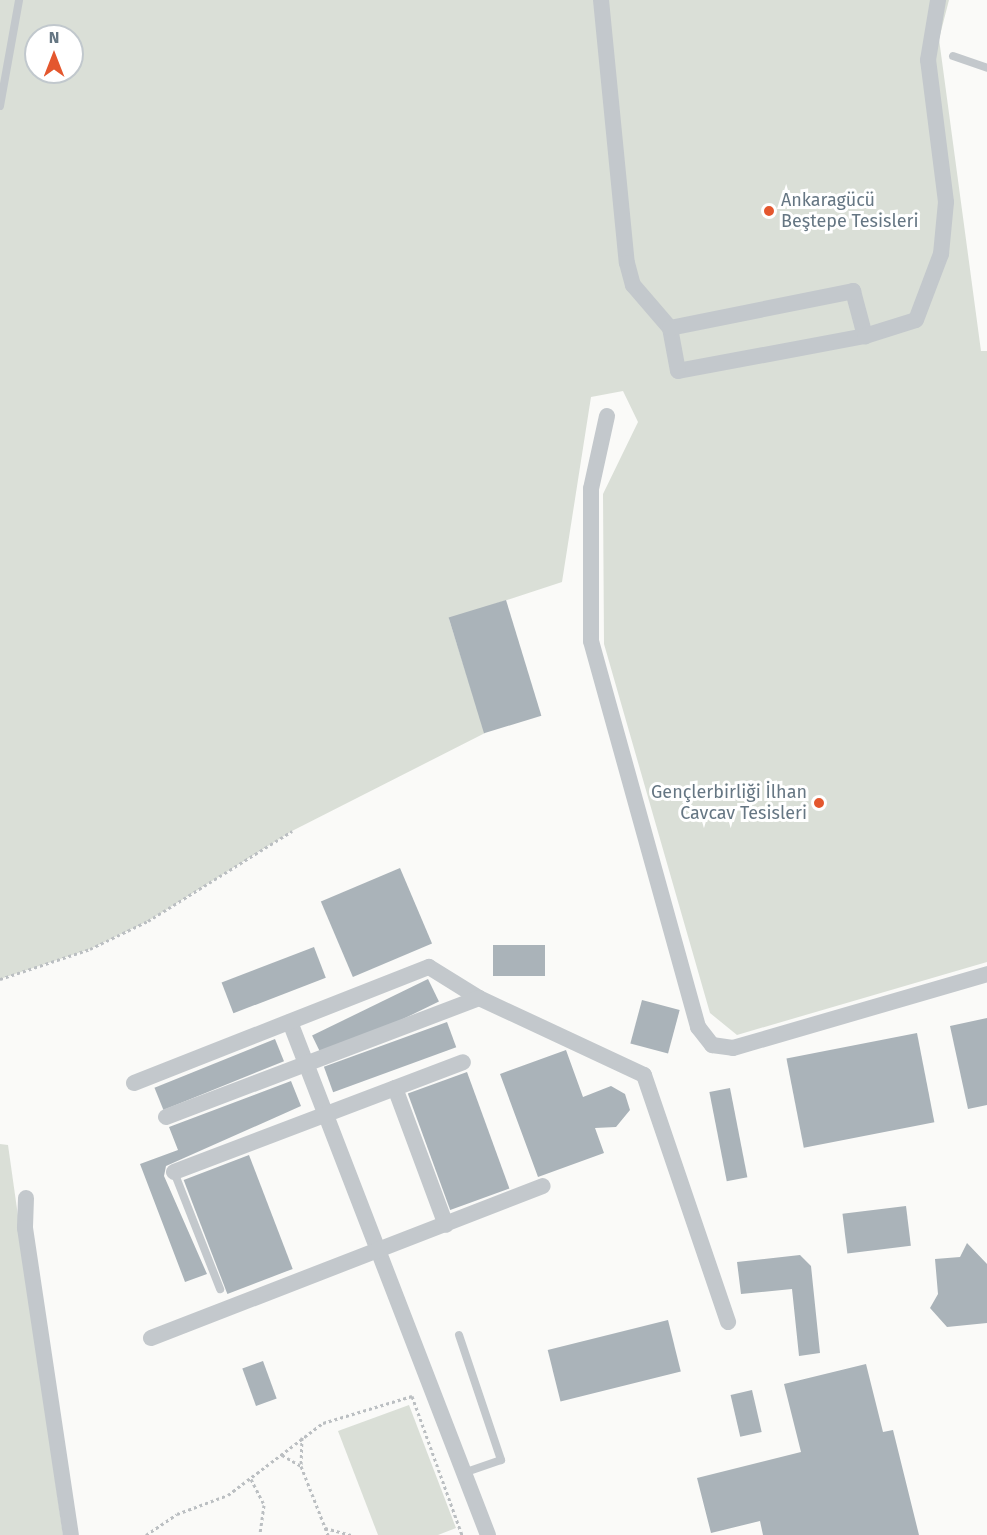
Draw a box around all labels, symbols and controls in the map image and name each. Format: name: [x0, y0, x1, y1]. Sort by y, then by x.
north arrow: [24, 24, 84, 84]
text: N: [49, 28, 59, 47]
place label: Ankaragücü Beştepe Tesisleri: [781, 190, 919, 232]
marker: Ankaragücü Beştepe Tesisleri: [762, 204, 776, 218]
place label: Gençlerbirliği İlhan Cavcav Tesisleri: [651, 782, 807, 824]
marker: Gençlerbirliği İlhan Cavcav Tesisleri: [812, 796, 826, 810]

